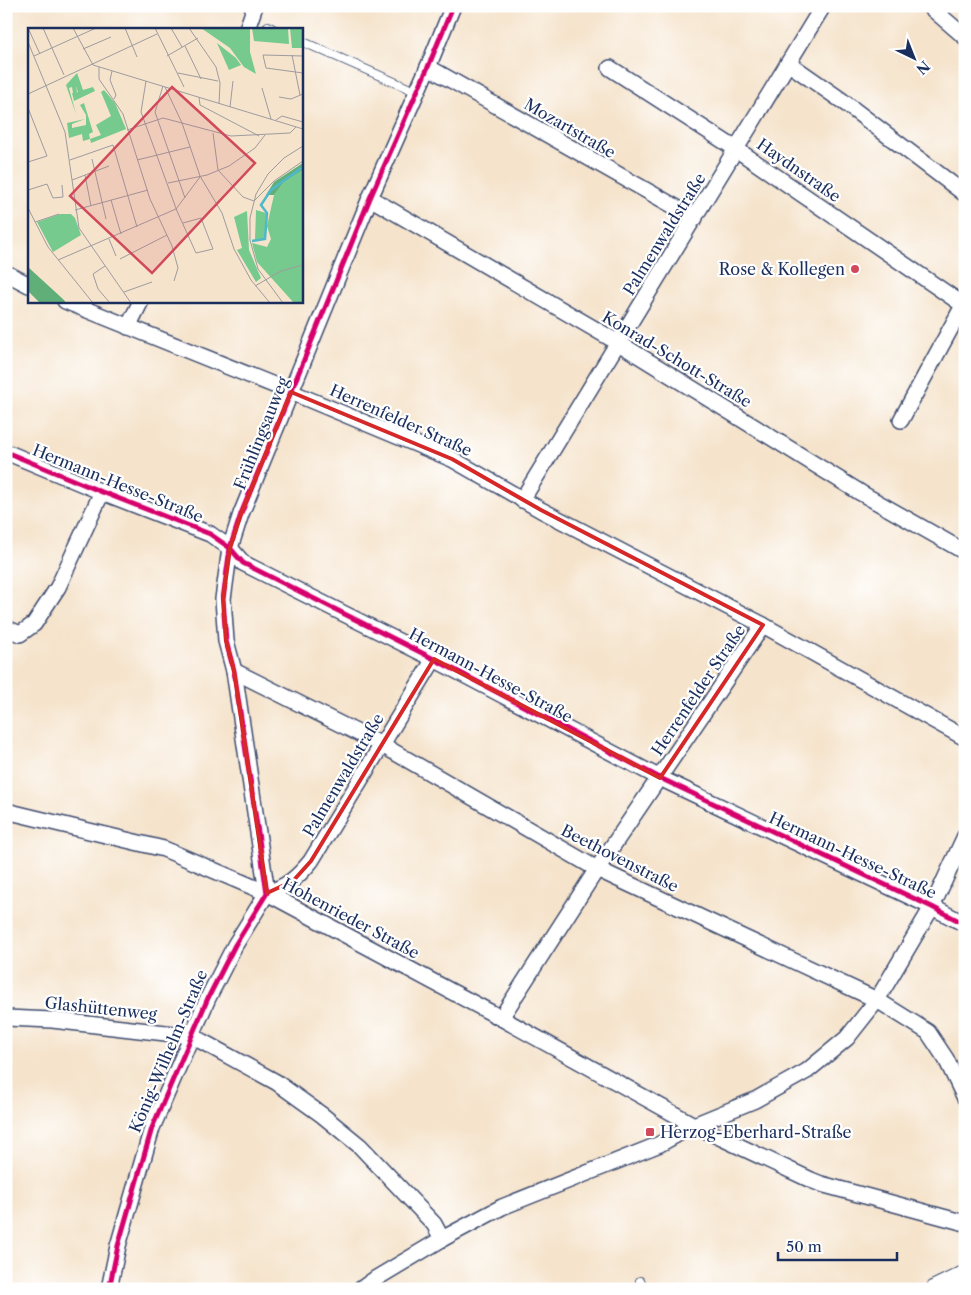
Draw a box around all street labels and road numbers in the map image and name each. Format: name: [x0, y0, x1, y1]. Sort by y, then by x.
street label: Mozartstraße: [521, 94, 619, 162]
street label: Haydnstraße: [753, 134, 845, 206]
street label: Palmenwaldstraße: [618, 169, 710, 299]
street label: Konrad-Schott-Straße: [599, 306, 755, 412]
street label: Frühlingsauweg: [229, 373, 293, 492]
street label: Herrenfelder Straße: [327, 380, 475, 460]
street label: Hermann-Hesse-Straße: [30, 440, 206, 526]
street label: Herrenfelder Straße: [647, 621, 749, 759]
street label: Hermann-Hesse-Straße: [406, 623, 576, 727]
street label: Palmenwaldstraße: [298, 710, 388, 840]
street label: Hermann-Hesse-Straße: [766, 807, 940, 903]
street label: Beethovenstraße: [558, 820, 682, 896]
street label: Hohenrieder Straße: [279, 873, 423, 963]
street label: König-Wilhelm-Straße: [125, 966, 211, 1135]
street label: Glashüttenweg: [44, 992, 159, 1024]

